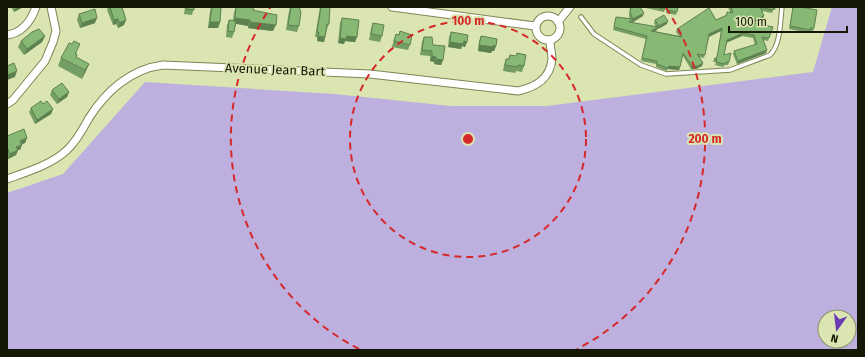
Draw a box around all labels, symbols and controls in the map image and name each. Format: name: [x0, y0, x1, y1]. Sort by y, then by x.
scale bar: [729, 8, 847, 34]
text: 100 m: [452, 14, 484, 28]
text: 100 m: [735, 15, 767, 29]
street label: Avenue Jean Bart: [225, 60, 326, 79]
centre of rings: [461, 132, 475, 146]
text: 200 m: [688, 132, 722, 146]
north arrow: [817, 309, 857, 349]
text: N: [830, 331, 840, 345]

